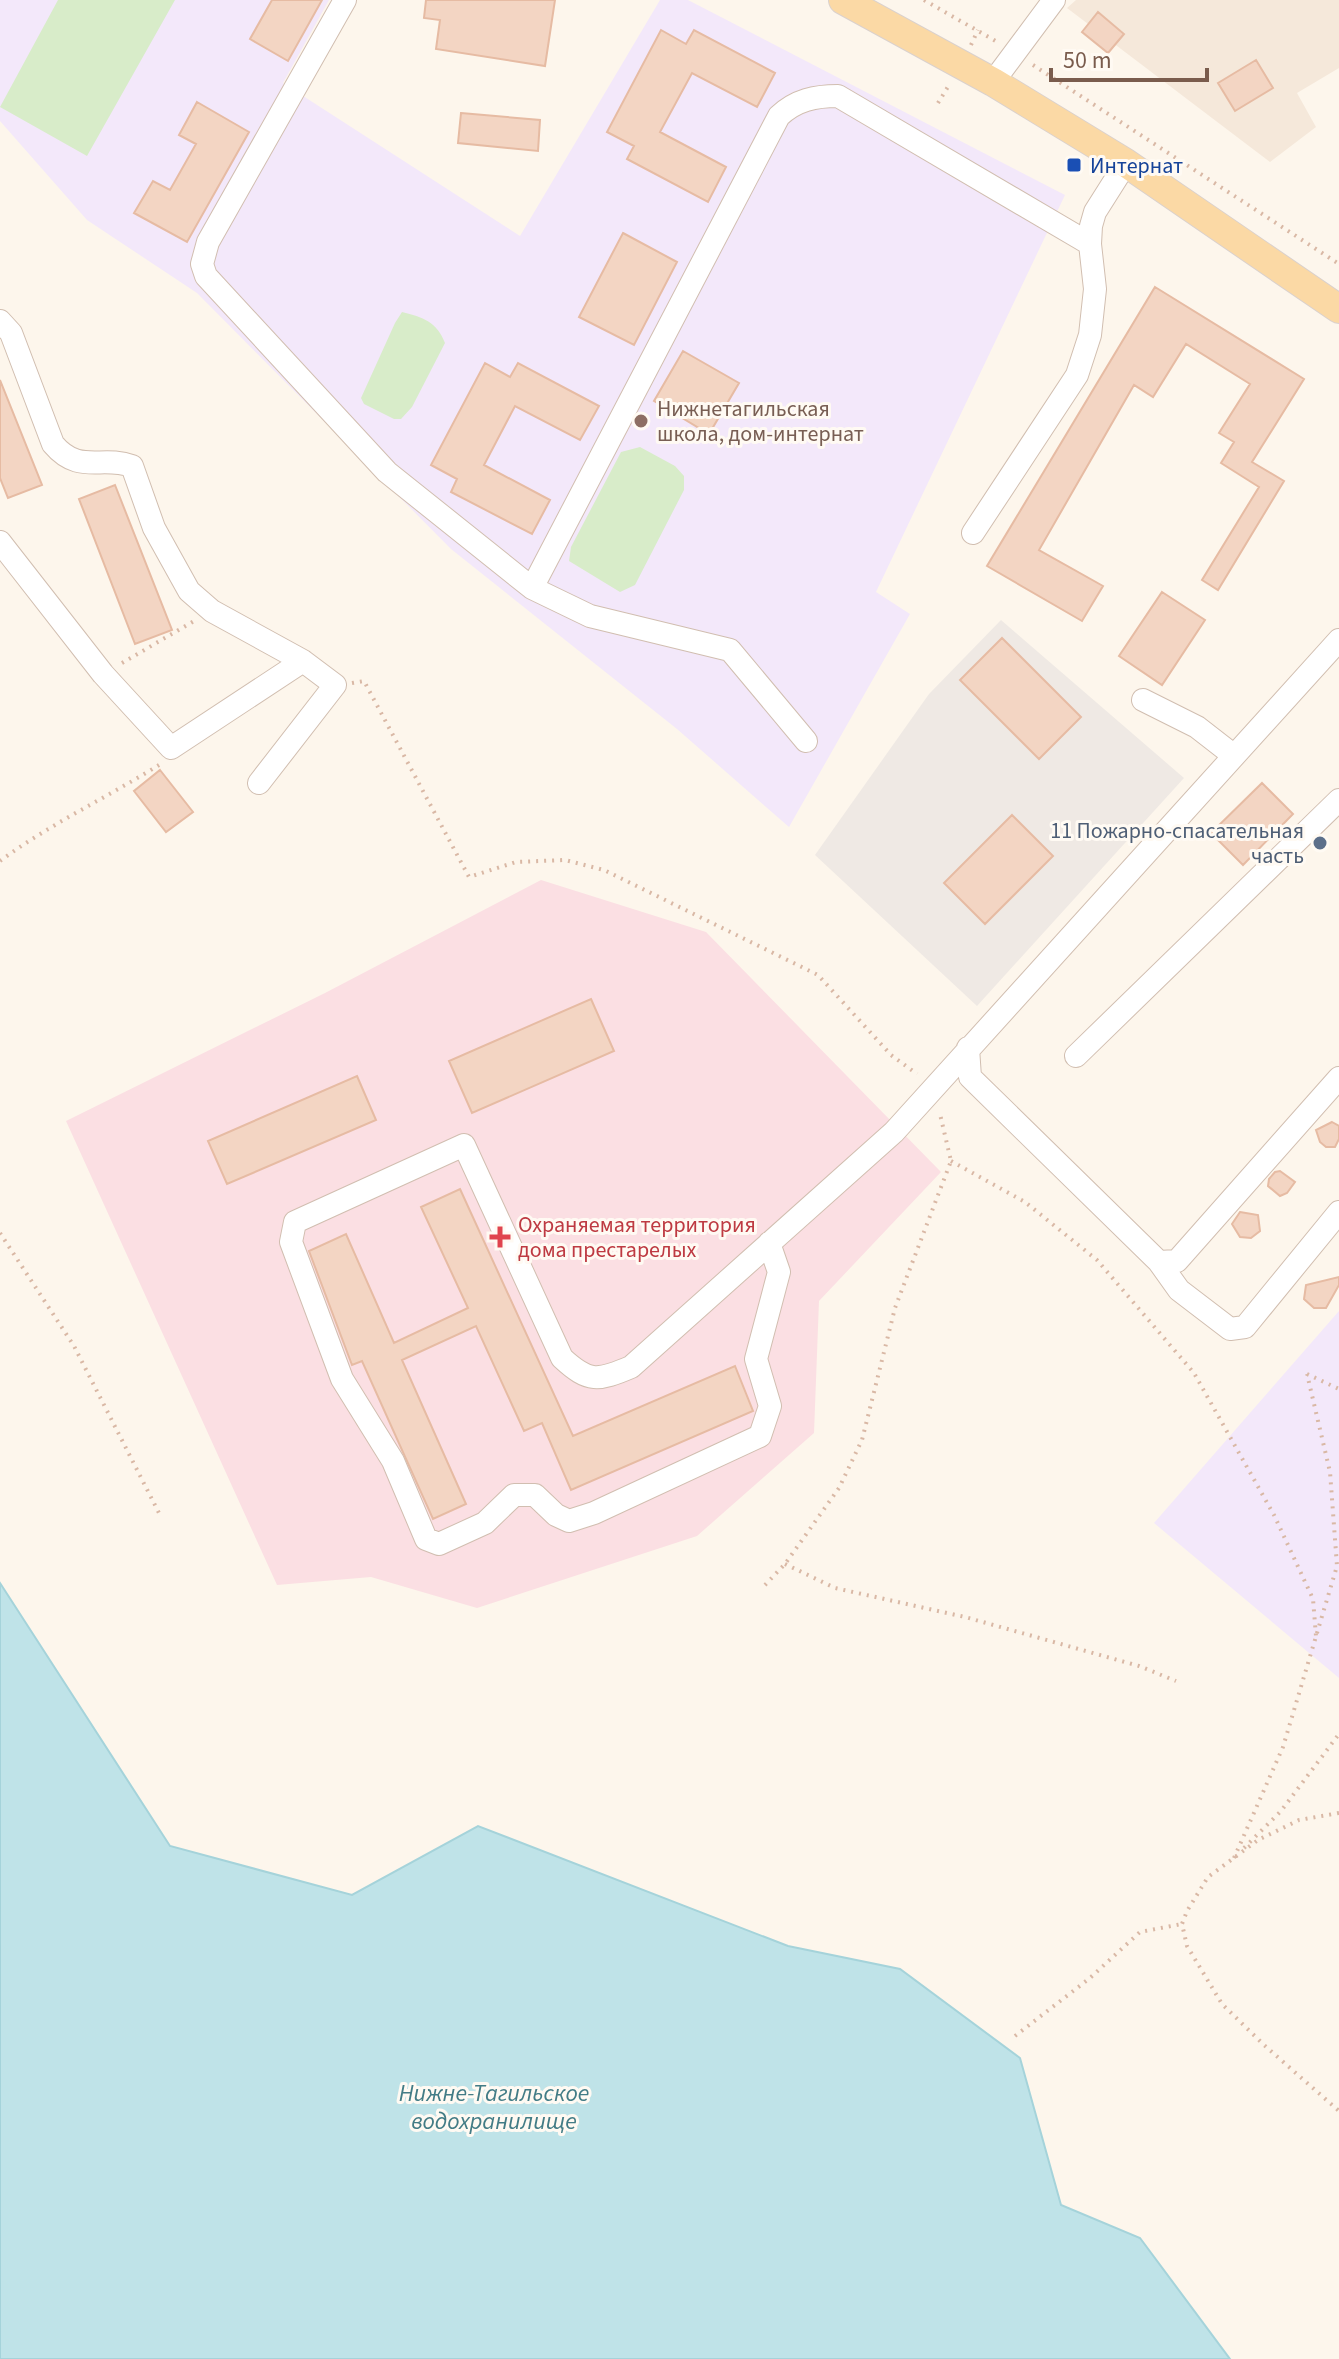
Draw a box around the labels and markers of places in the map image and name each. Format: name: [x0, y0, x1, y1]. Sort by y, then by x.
place label: Интернат: [1090, 150, 1183, 182]
marker: Интернат: [1065, 156, 1083, 174]
place label: Нижнетагильская школа, дом-интернат: [657, 393, 864, 450]
marker: Нижнетагильская школа, дом-интернат: [632, 412, 650, 430]
place label: 11 Пожарно-спасательная часть: [1050, 815, 1304, 872]
marker: 11 Пожарно-спасательная часть: [1311, 834, 1329, 852]
place label: Охраняемая территория дома престарелых: [518, 1209, 756, 1266]
marker: Охраняемая территория дома престарелых: [489, 1226, 511, 1248]

